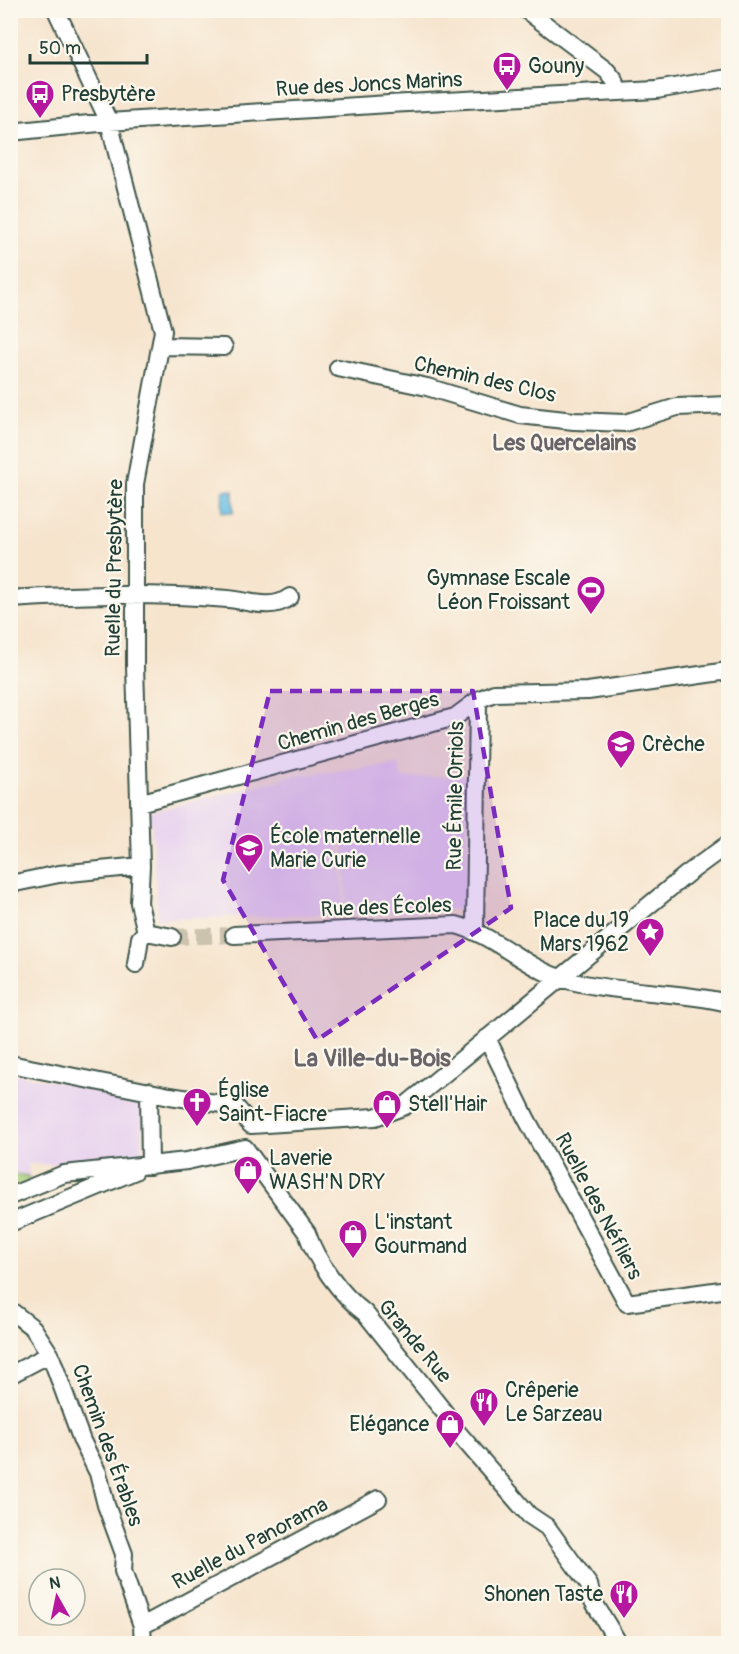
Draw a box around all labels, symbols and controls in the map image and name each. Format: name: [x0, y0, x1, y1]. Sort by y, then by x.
scale bar: [30, 27, 147, 65]
text: 50 m: [39, 37, 81, 60]
bus stop icon: Gouny: [491, 50, 523, 92]
place label: Gouny: [528, 53, 584, 80]
street label: Rue des Joncs Marins: [275, 66, 464, 103]
bus stop icon: Presbytère: [24, 78, 56, 120]
place label: Presbytère: [61, 81, 156, 108]
street label: Chemin des Clos: [411, 350, 559, 409]
district label: Les Quercelains: [492, 429, 636, 457]
street label: Ruelle du Presbytère: [99, 478, 130, 657]
place label: Gymnase Escale Léon Froissant: [426, 565, 571, 616]
sports icon: Gymnase Escale Léon Froissant: [575, 574, 607, 616]
street label: Chemin des Berges: [274, 685, 442, 757]
street label: Rue Émile Orriols: [441, 720, 470, 871]
school or university icon: Crèche: [605, 728, 637, 770]
place label: Crèche: [642, 731, 705, 758]
place label: École maternelle Marie Curie: [270, 823, 421, 874]
school or university icon: École maternelle Marie Curie: [233, 832, 265, 874]
street label: Rue des Écoles: [320, 892, 452, 923]
place label: Place du 19 Mars 1962: [533, 907, 629, 958]
place icon: Place du 19 Mars 1962: [634, 916, 666, 958]
district label: La Ville-du-Bois: [293, 1044, 451, 1073]
place label: Église Saint-Fiacre: [218, 1077, 328, 1128]
church icon: Église Saint-Fiacre: [181, 1086, 213, 1128]
shop icon: Stell'Hair: [371, 1088, 403, 1130]
place label: Stell'Hair: [408, 1091, 488, 1118]
street label: Ruelle des Néfliers: [548, 1128, 649, 1285]
place label: Laverie WASH'N DRY: [269, 1145, 385, 1196]
shop icon: Laverie WASH'N DRY: [232, 1154, 264, 1196]
place label: L'instant Gourmand: [374, 1209, 467, 1260]
shop icon: L'instant Gourmand: [337, 1218, 369, 1260]
street label: Grande Rue: [372, 1294, 458, 1389]
street label: Chemin des Érables: [66, 1360, 150, 1530]
place label: Crêperie Le Sarzeau: [505, 1377, 602, 1428]
restaurant icon: Crêperie Le Sarzeau: [468, 1386, 500, 1428]
shop icon: Elégance: [434, 1408, 466, 1450]
place label: Elégance: [349, 1411, 430, 1438]
street label: Ruelle du Panorama: [168, 1491, 333, 1596]
north arrow: [27, 1567, 87, 1627]
text: N: [48, 1572, 62, 1594]
restaurant icon: Shonen Taste: [608, 1578, 640, 1620]
place label: Shonen Taste: [483, 1581, 604, 1608]

